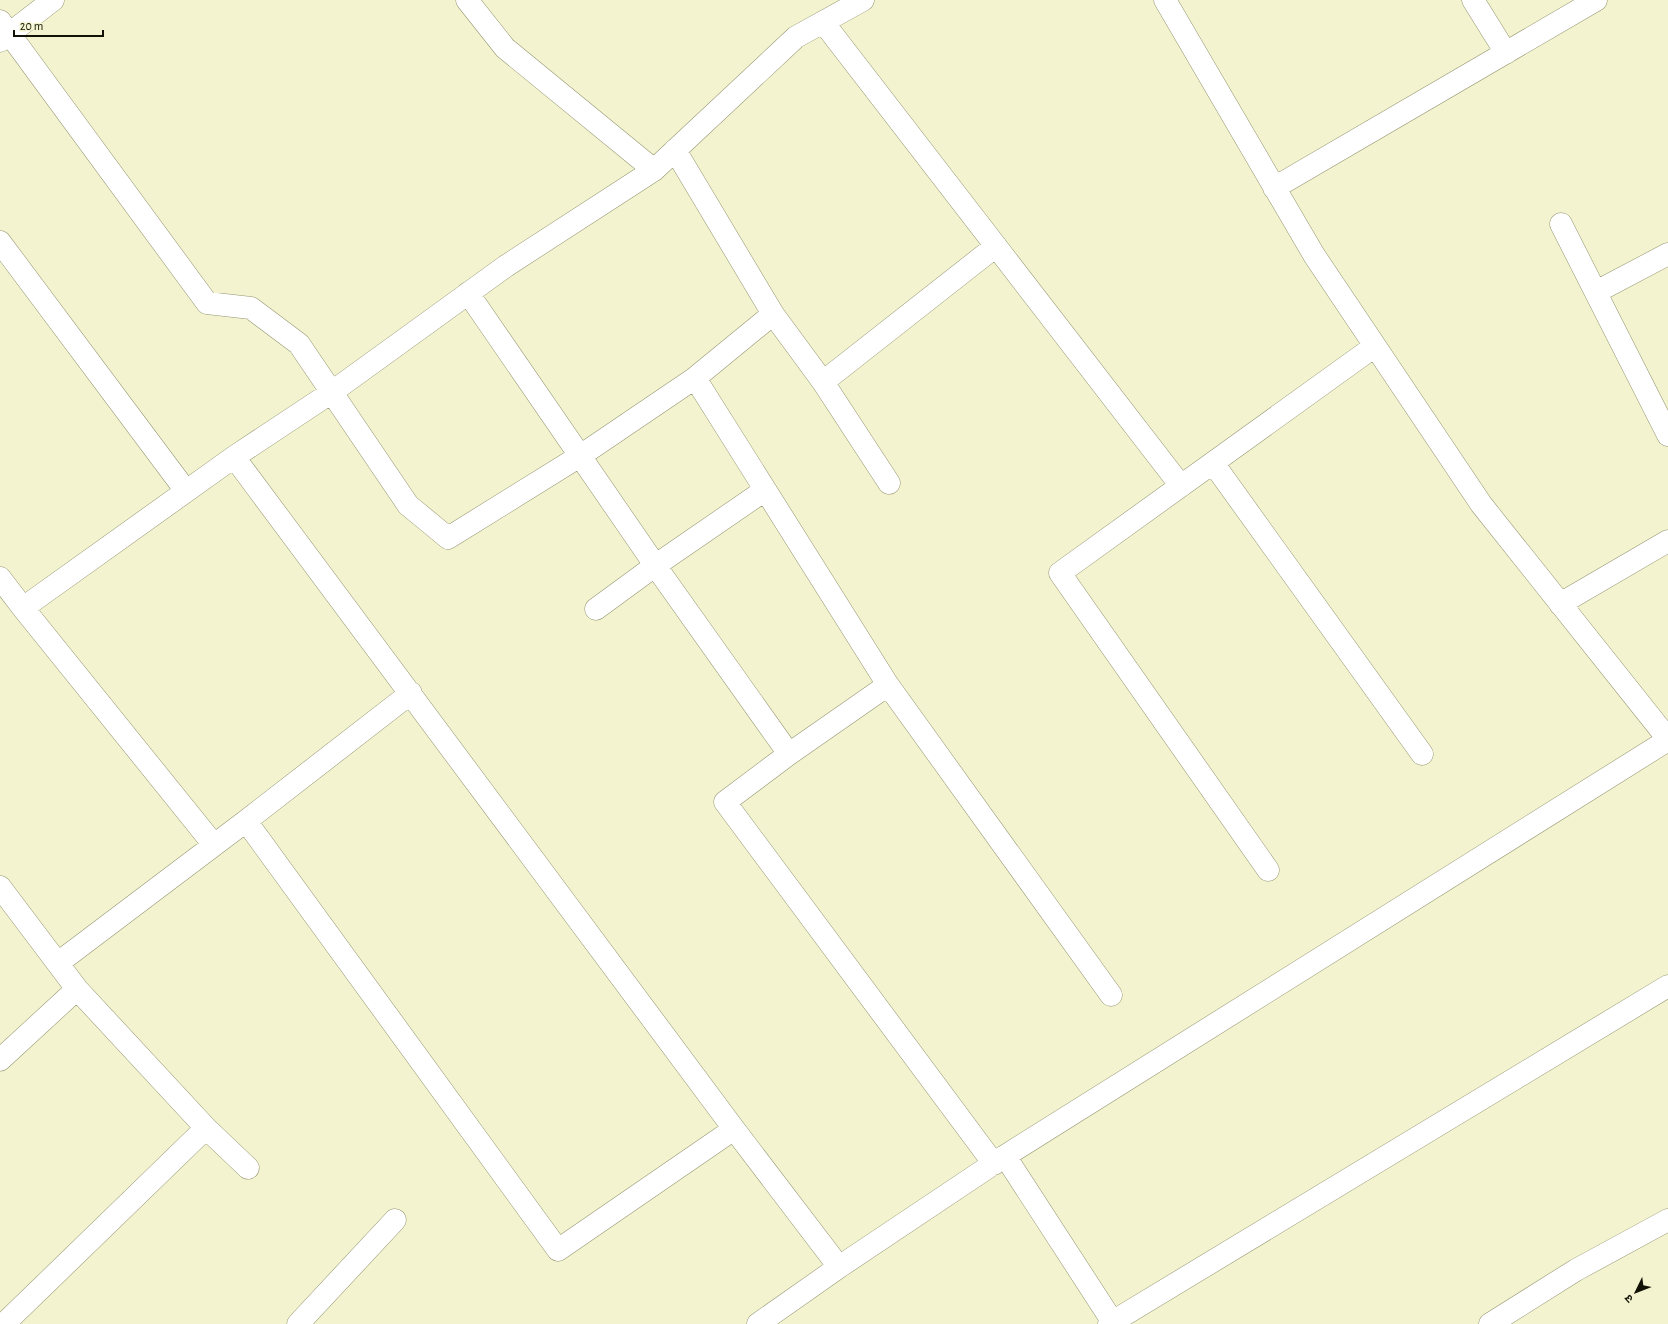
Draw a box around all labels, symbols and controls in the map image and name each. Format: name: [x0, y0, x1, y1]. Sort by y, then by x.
scale bar: [14, 12, 103, 38]
text: 20 m: [20, 20, 43, 32]
north arrow: [1616, 1272, 1656, 1312]
text: उ: [1622, 1292, 1635, 1305]

